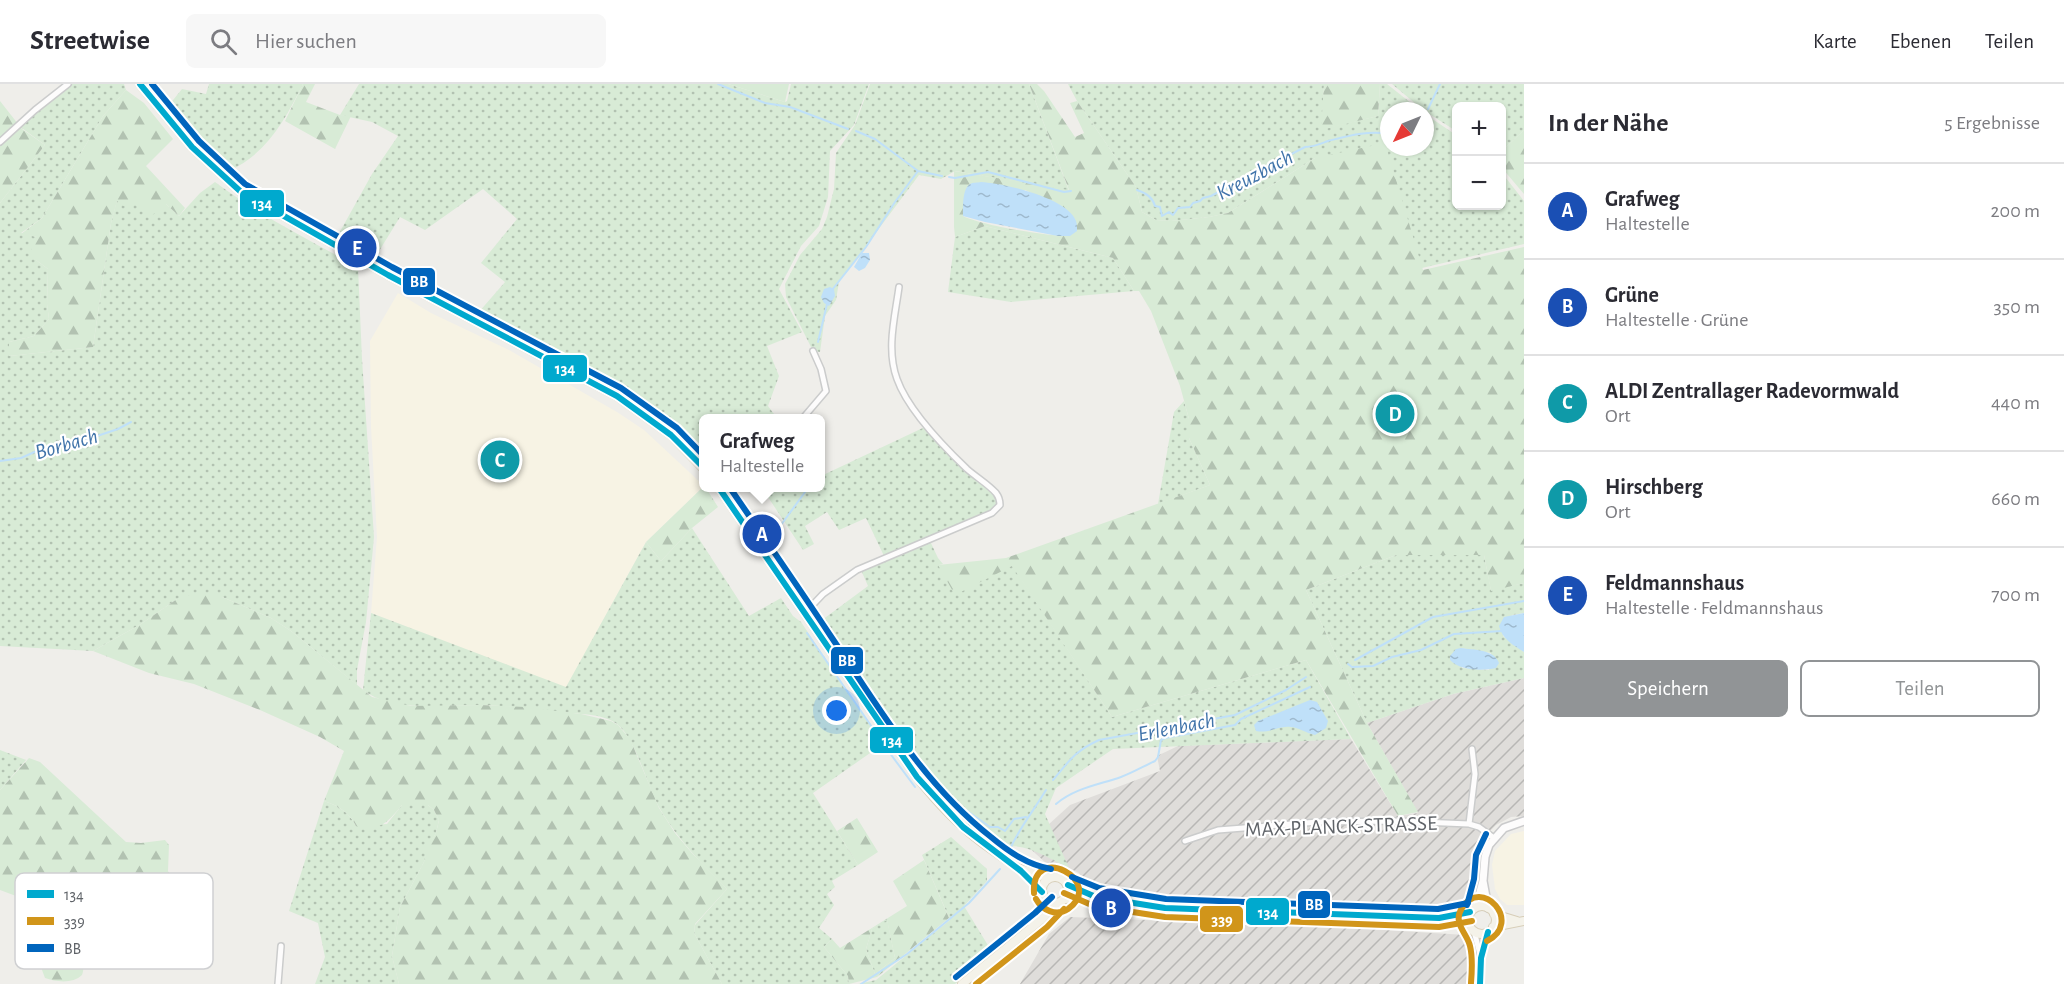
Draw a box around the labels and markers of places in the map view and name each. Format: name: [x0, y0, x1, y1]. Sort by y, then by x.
pin: E: [338, 226, 376, 270]
pin: D: [1376, 392, 1414, 436]
pin: C: [480, 438, 520, 482]
pin: A: [742, 512, 782, 556]
pin: B: [1092, 886, 1130, 930]

